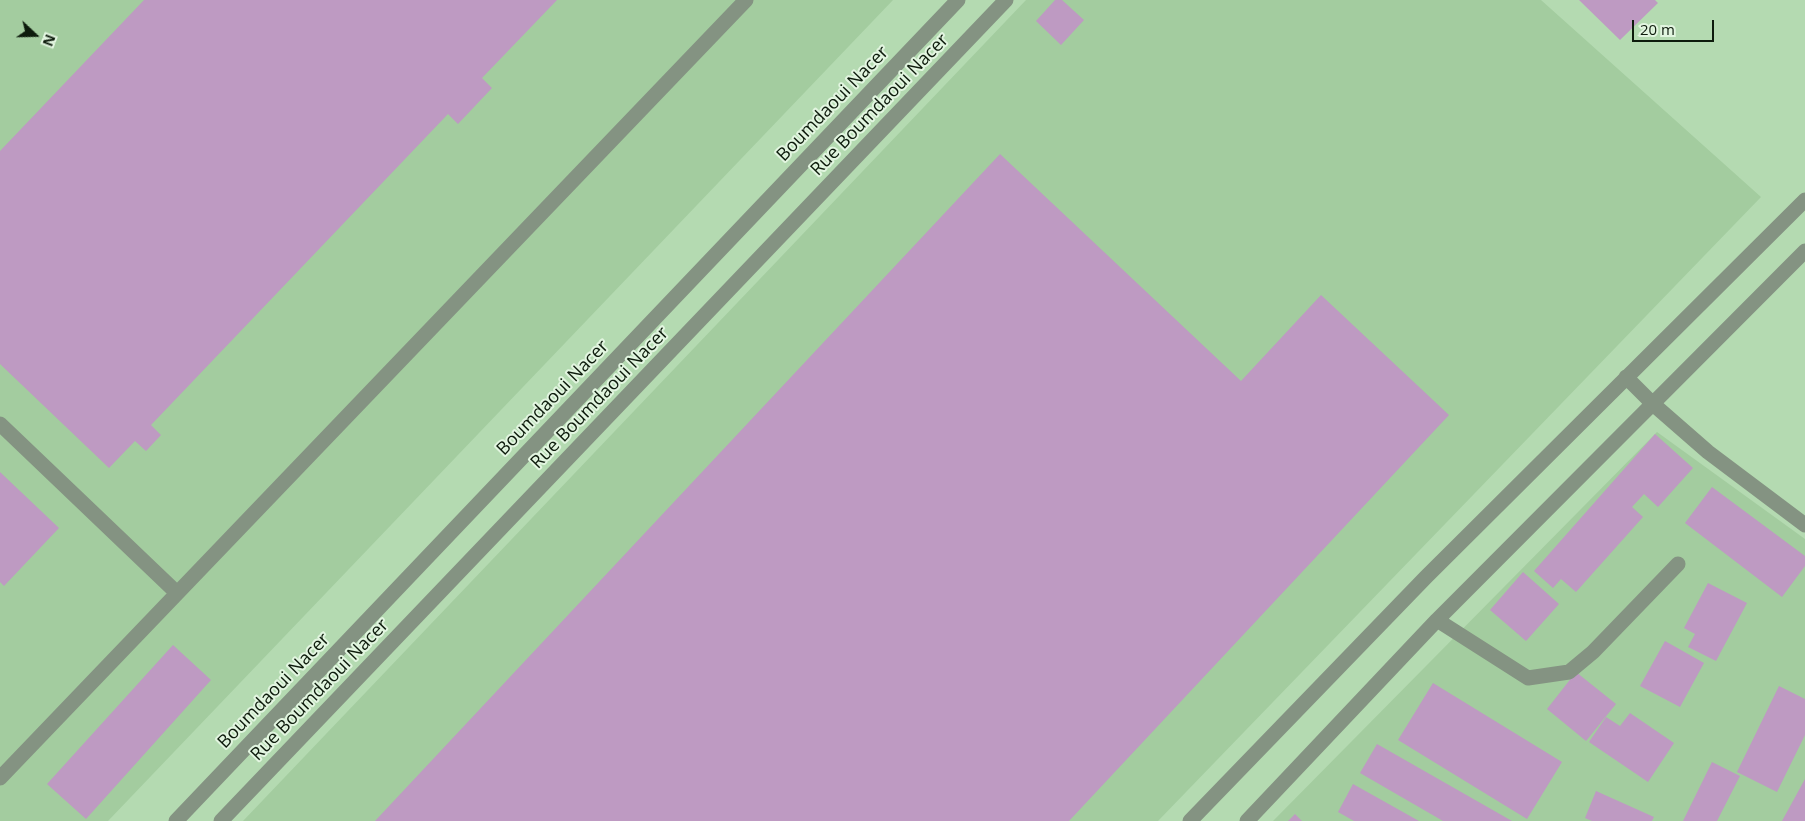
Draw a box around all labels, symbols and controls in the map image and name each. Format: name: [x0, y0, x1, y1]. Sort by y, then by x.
north arrow: [10, 10, 60, 60]
scale bar: [1635, 10, 1718, 42]
text: 20 m: [1640, 19, 1675, 39]
street label: Rue Boumdaoui Nacer: [807, 30, 953, 180]
text: N: [39, 32, 60, 49]
street label: Boumdaoui Nacer: [772, 42, 894, 166]
street label: Rue Boumdaoui Nacer: [527, 323, 673, 473]
street label: Boumdaoui Nacer: [492, 336, 614, 460]
street label: Rue Boumdaoui Nacer: [247, 615, 393, 765]
street label: Boumdaoui Nacer: [213, 629, 335, 753]

